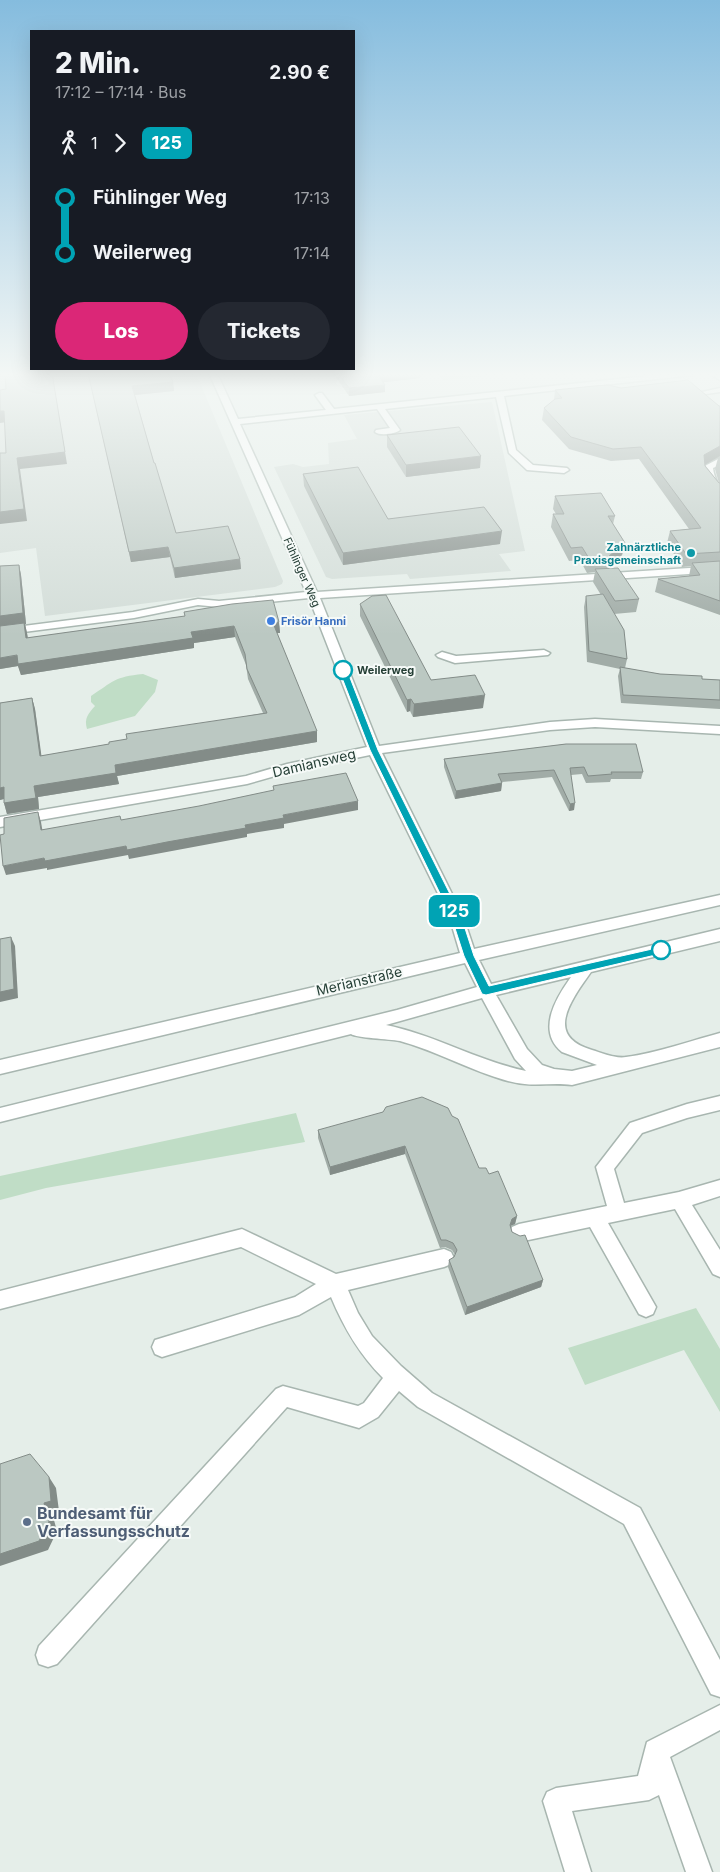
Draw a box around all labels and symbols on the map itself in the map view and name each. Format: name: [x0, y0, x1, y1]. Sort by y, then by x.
street label: Fühlinger Weg: [280, 535, 324, 609]
place label: Zahnärztliche Praxisgemeinschaft: [574, 540, 681, 567]
marker: Zahnärztliche Praxisgemeinschaft: [685, 547, 697, 559]
place label: Frisör Hanni: [281, 614, 346, 628]
marker: Frisör Hanni: [265, 615, 277, 627]
marker: Weilerweg: [333, 660, 353, 680]
place label: Weilerweg: [357, 663, 414, 677]
street label: Damiansweg: [271, 745, 357, 780]
line badge: 125: [425, 895, 483, 927]
unlabelled marker: [651, 940, 671, 960]
street label: Merianstraße: [314, 962, 404, 999]
place label: Bundesamt für Verfassungsschutz: [37, 1503, 190, 1541]
marker: Bundesamt für Verfassungsschutz: [21, 1516, 33, 1528]

